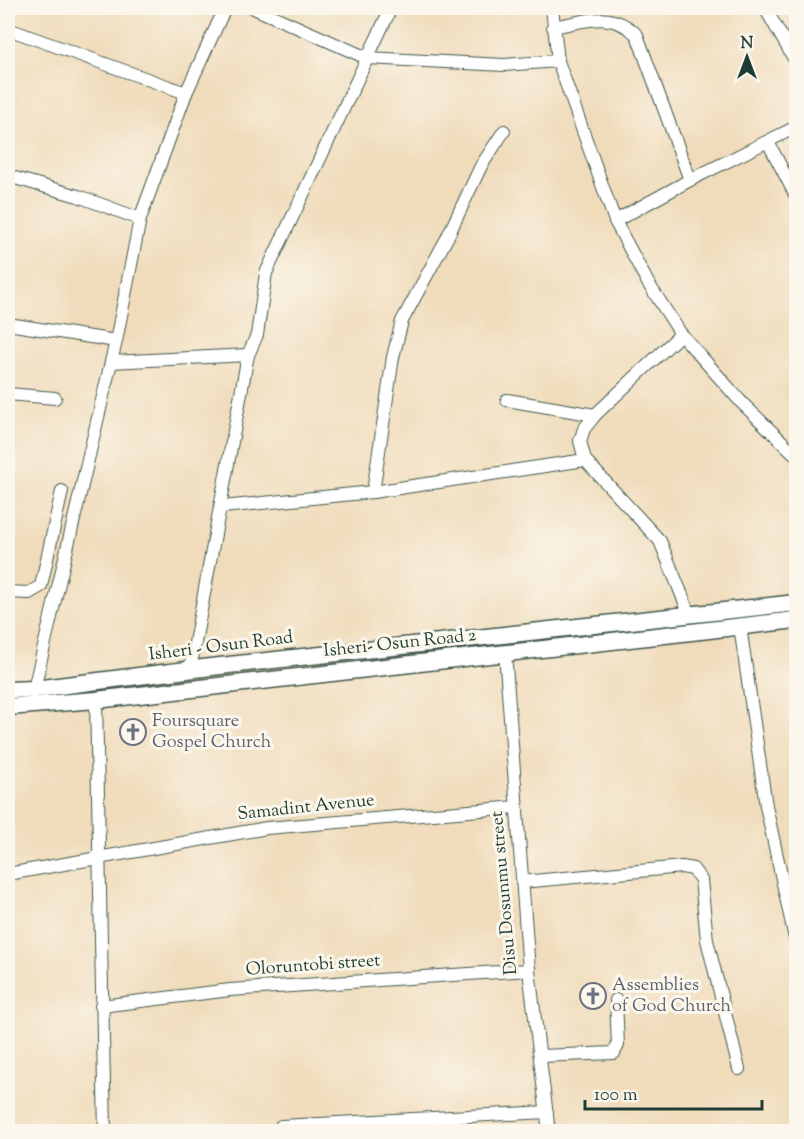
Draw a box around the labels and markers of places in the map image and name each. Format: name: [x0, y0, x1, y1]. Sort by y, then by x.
place label: Foursquare Gospel Church: [152, 709, 272, 756]
church icon: Foursquare Gospel Church: [118, 717, 148, 747]
place label: Assemblies of God Church: [612, 973, 732, 1020]
church icon: Assemblies of God Church: [578, 981, 608, 1011]

